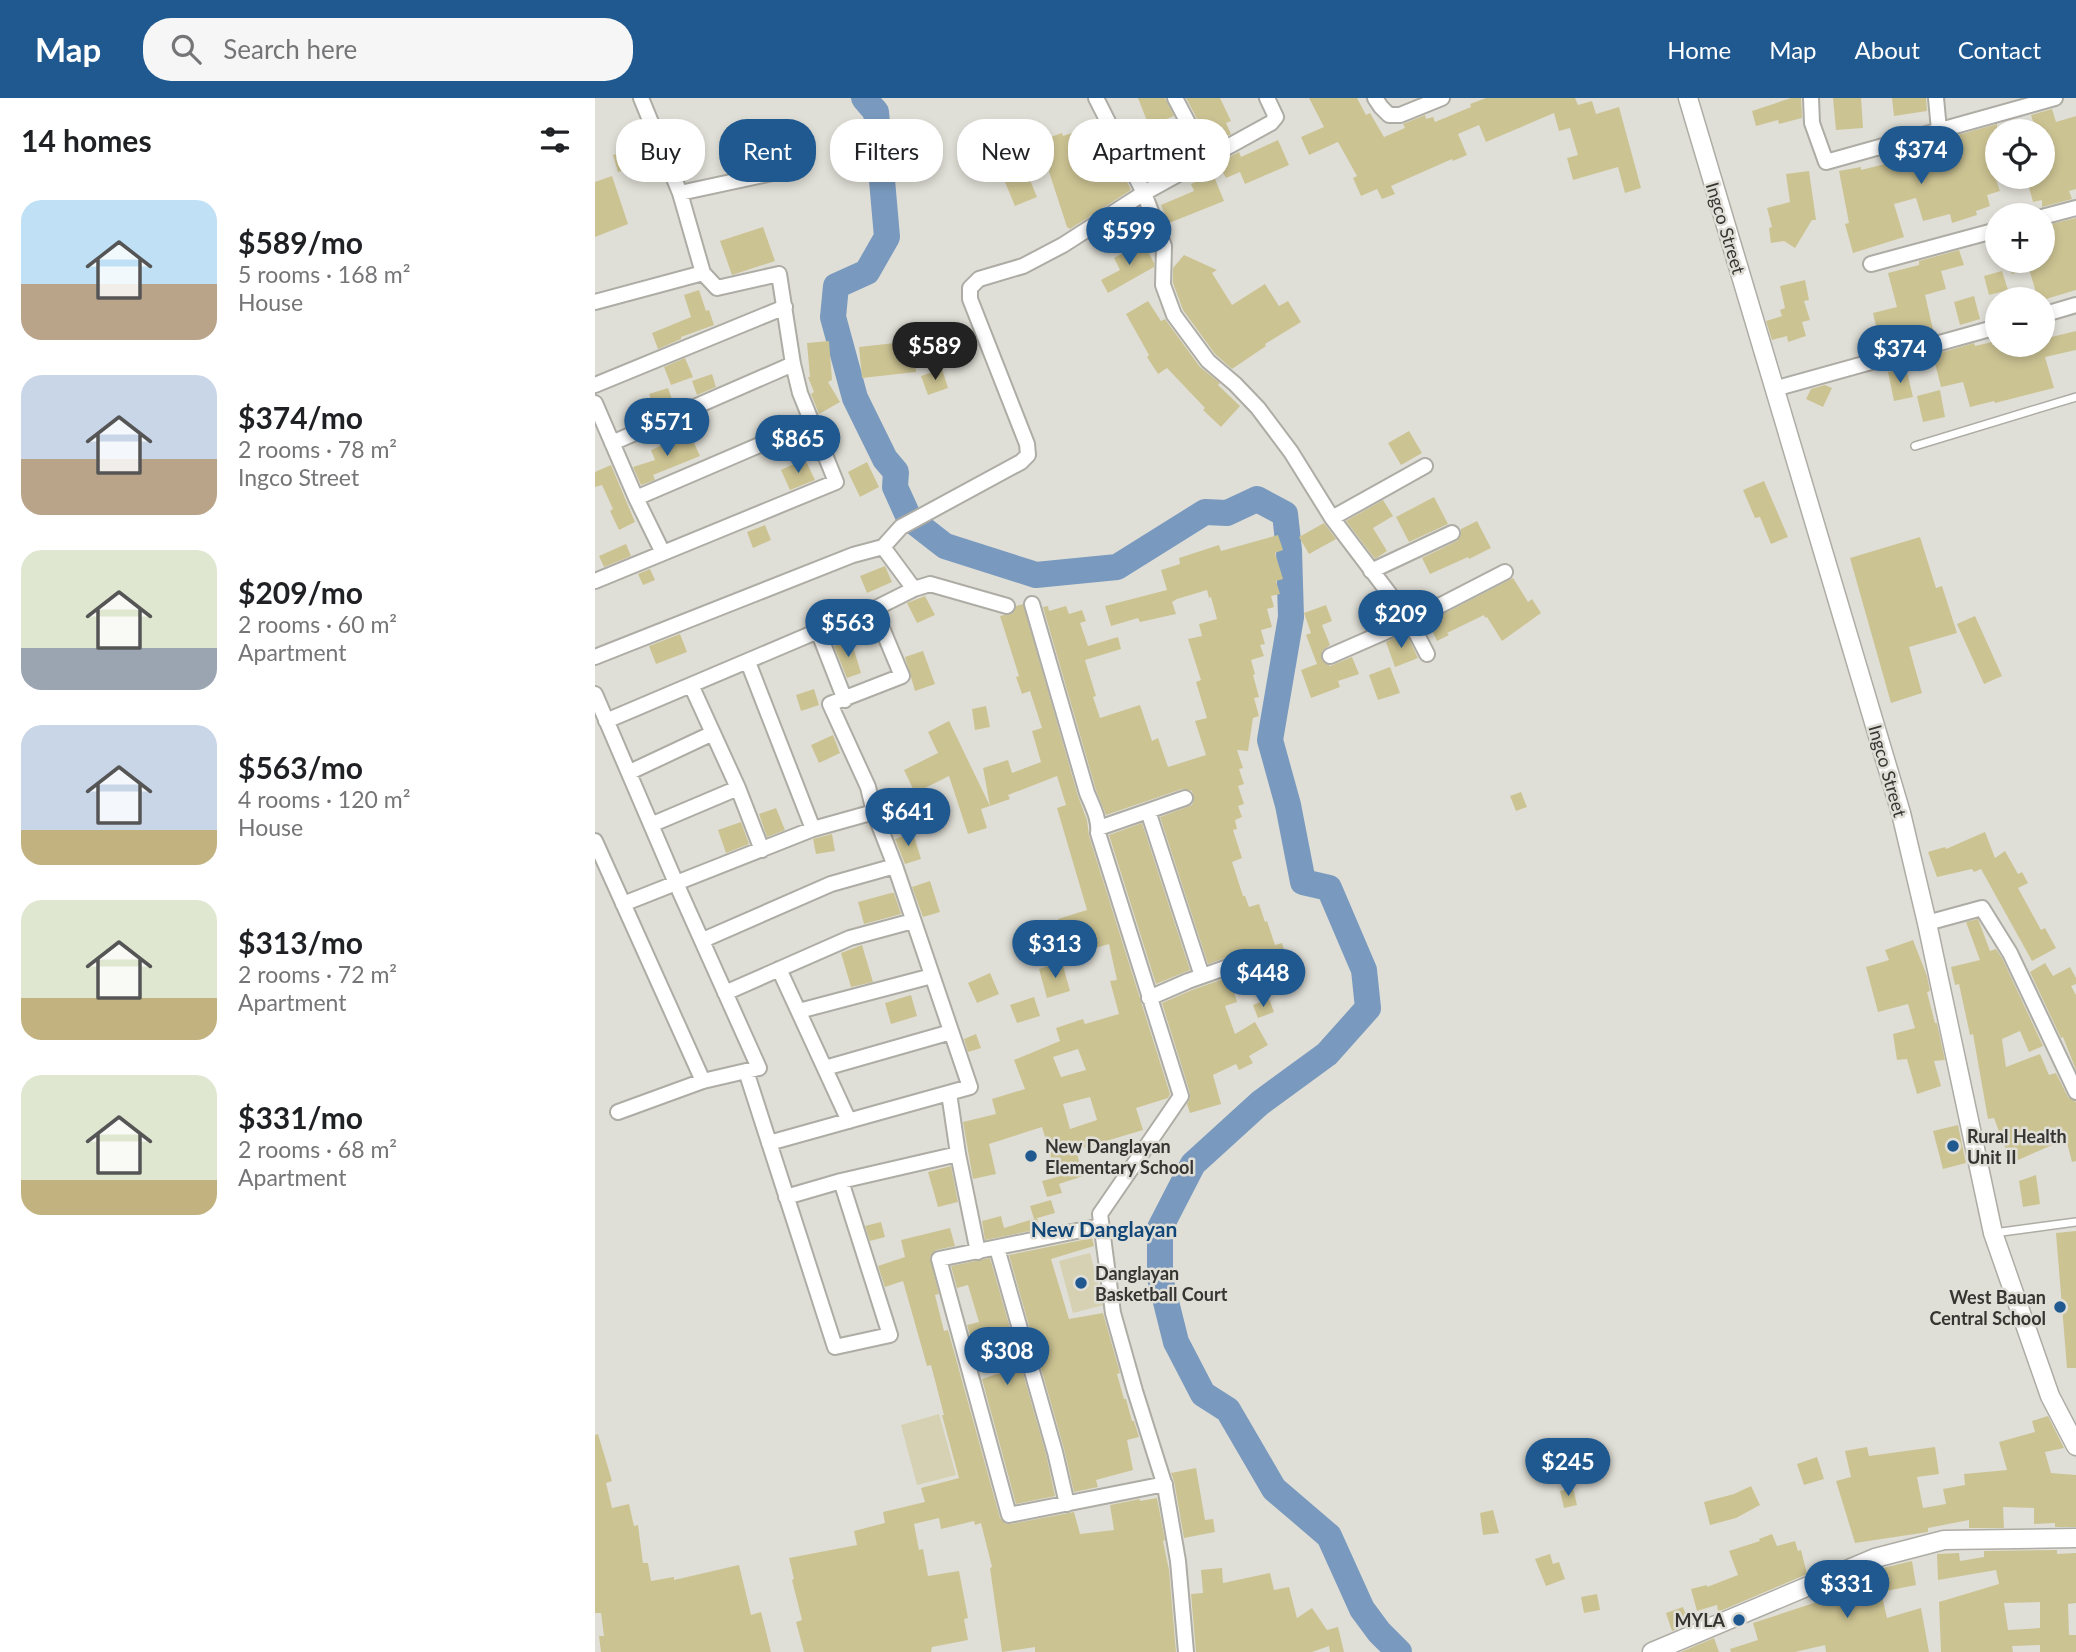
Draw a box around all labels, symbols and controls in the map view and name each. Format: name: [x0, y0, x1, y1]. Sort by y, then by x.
search box: [143, 18, 633, 81]
text: Map: [35, 29, 101, 69]
icon: search: [167, 30, 205, 68]
text: Search here: [223, 33, 357, 65]
text: Home: [1667, 35, 1731, 64]
text: Map: [1769, 35, 1817, 64]
text: About: [1855, 35, 1920, 64]
text: Contact: [1958, 35, 2041, 64]
chip: Buy: [616, 119, 705, 182]
chip: Rent: [719, 119, 816, 182]
chip: Filters: [830, 119, 943, 182]
chip: New: [957, 119, 1054, 182]
chip: Apartment: [1068, 119, 1230, 182]
map controls: [1985, 119, 2055, 357]
button: locate: [1985, 119, 2055, 189]
icon: filters: [536, 121, 574, 159]
text: 14 homes: [21, 122, 152, 158]
pin: $374: [1880, 126, 1962, 186]
text: $374: [1894, 135, 1948, 163]
street label: Ingco Street: [1702, 179, 1751, 277]
button: +: [1985, 203, 2055, 273]
pin: $599: [1088, 208, 1170, 267]
text: $599: [1102, 216, 1156, 244]
text: $589/mo: [238, 224, 363, 260]
icon: home: [77, 228, 161, 312]
text: 5 rooms · 168 m²: [238, 260, 410, 288]
button: −: [1985, 287, 2055, 357]
text: House: [238, 288, 303, 316]
pin: $589: [894, 322, 976, 382]
pin: $374: [1859, 326, 1941, 385]
text: $589: [908, 331, 962, 359]
text: $374: [1873, 334, 1927, 362]
pin: $571: [626, 398, 708, 458]
text: $374/mo: [238, 399, 363, 435]
icon: home: [77, 403, 161, 487]
text: $571: [640, 407, 694, 435]
pin: $865: [757, 416, 839, 475]
text: $865: [771, 424, 825, 452]
text: 2 rooms · 78 m²: [238, 435, 397, 463]
text: Ingco Street: [238, 463, 359, 491]
text: $209/mo: [238, 574, 363, 610]
icon: home: [77, 578, 161, 662]
pin: $209: [1360, 590, 1442, 650]
text: $209: [1374, 599, 1428, 627]
pin: $563: [807, 600, 889, 659]
text: $563: [821, 608, 875, 636]
text: 2 rooms · 60 m²: [238, 610, 397, 638]
text: Apartment: [238, 638, 346, 666]
street label: Ingco Street: [1864, 722, 1912, 820]
text: $563/mo: [238, 749, 363, 785]
icon: home: [77, 753, 161, 837]
text: 4 rooms · 120 m²: [238, 785, 410, 813]
pin: $641: [867, 788, 949, 848]
text: $641: [881, 797, 935, 825]
text: House: [238, 813, 303, 841]
pin: $313: [1014, 920, 1096, 980]
text: $313/mo: [238, 924, 363, 960]
icon: home: [77, 928, 161, 1012]
text: $313: [1028, 929, 1082, 957]
pin: $448: [1222, 950, 1304, 1009]
text: $448: [1236, 958, 1290, 986]
text: 2 rooms · 72 m²: [238, 960, 397, 988]
text: Apartment: [238, 988, 346, 1016]
text: $331/mo: [238, 1099, 363, 1135]
icon: home: [77, 1103, 161, 1187]
place label: Rural Health Unit II: [1967, 1125, 2067, 1168]
text: 2 rooms · 68 m²: [238, 1135, 397, 1163]
place label: New Danglayan Elementary School: [1045, 1135, 1194, 1178]
marker: Rural Health Unit II: [1945, 1138, 1961, 1154]
marker: New Danglayan Elementary School: [1023, 1148, 1039, 1164]
text: Apartment: [238, 1163, 346, 1191]
district label: New Danglayan: [1031, 1216, 1177, 1241]
place label: Danglayan Basketball Court: [1095, 1262, 1228, 1305]
marker: Danglayan Basketball Court: [1073, 1275, 1089, 1291]
place label: West Bauan Central School: [1930, 1286, 2046, 1329]
marker: West Bauan Central School: [2052, 1299, 2068, 1315]
pin: $308: [966, 1328, 1048, 1387]
text: $308: [980, 1336, 1034, 1364]
pin: $245: [1527, 1438, 1609, 1498]
text: $245: [1541, 1447, 1595, 1475]
pin: $331: [1806, 1560, 1888, 1620]
text: $331: [1820, 1569, 1874, 1597]
place label: MYLA: [1674, 1609, 1725, 1631]
marker: MYLA: [1731, 1612, 1747, 1628]

